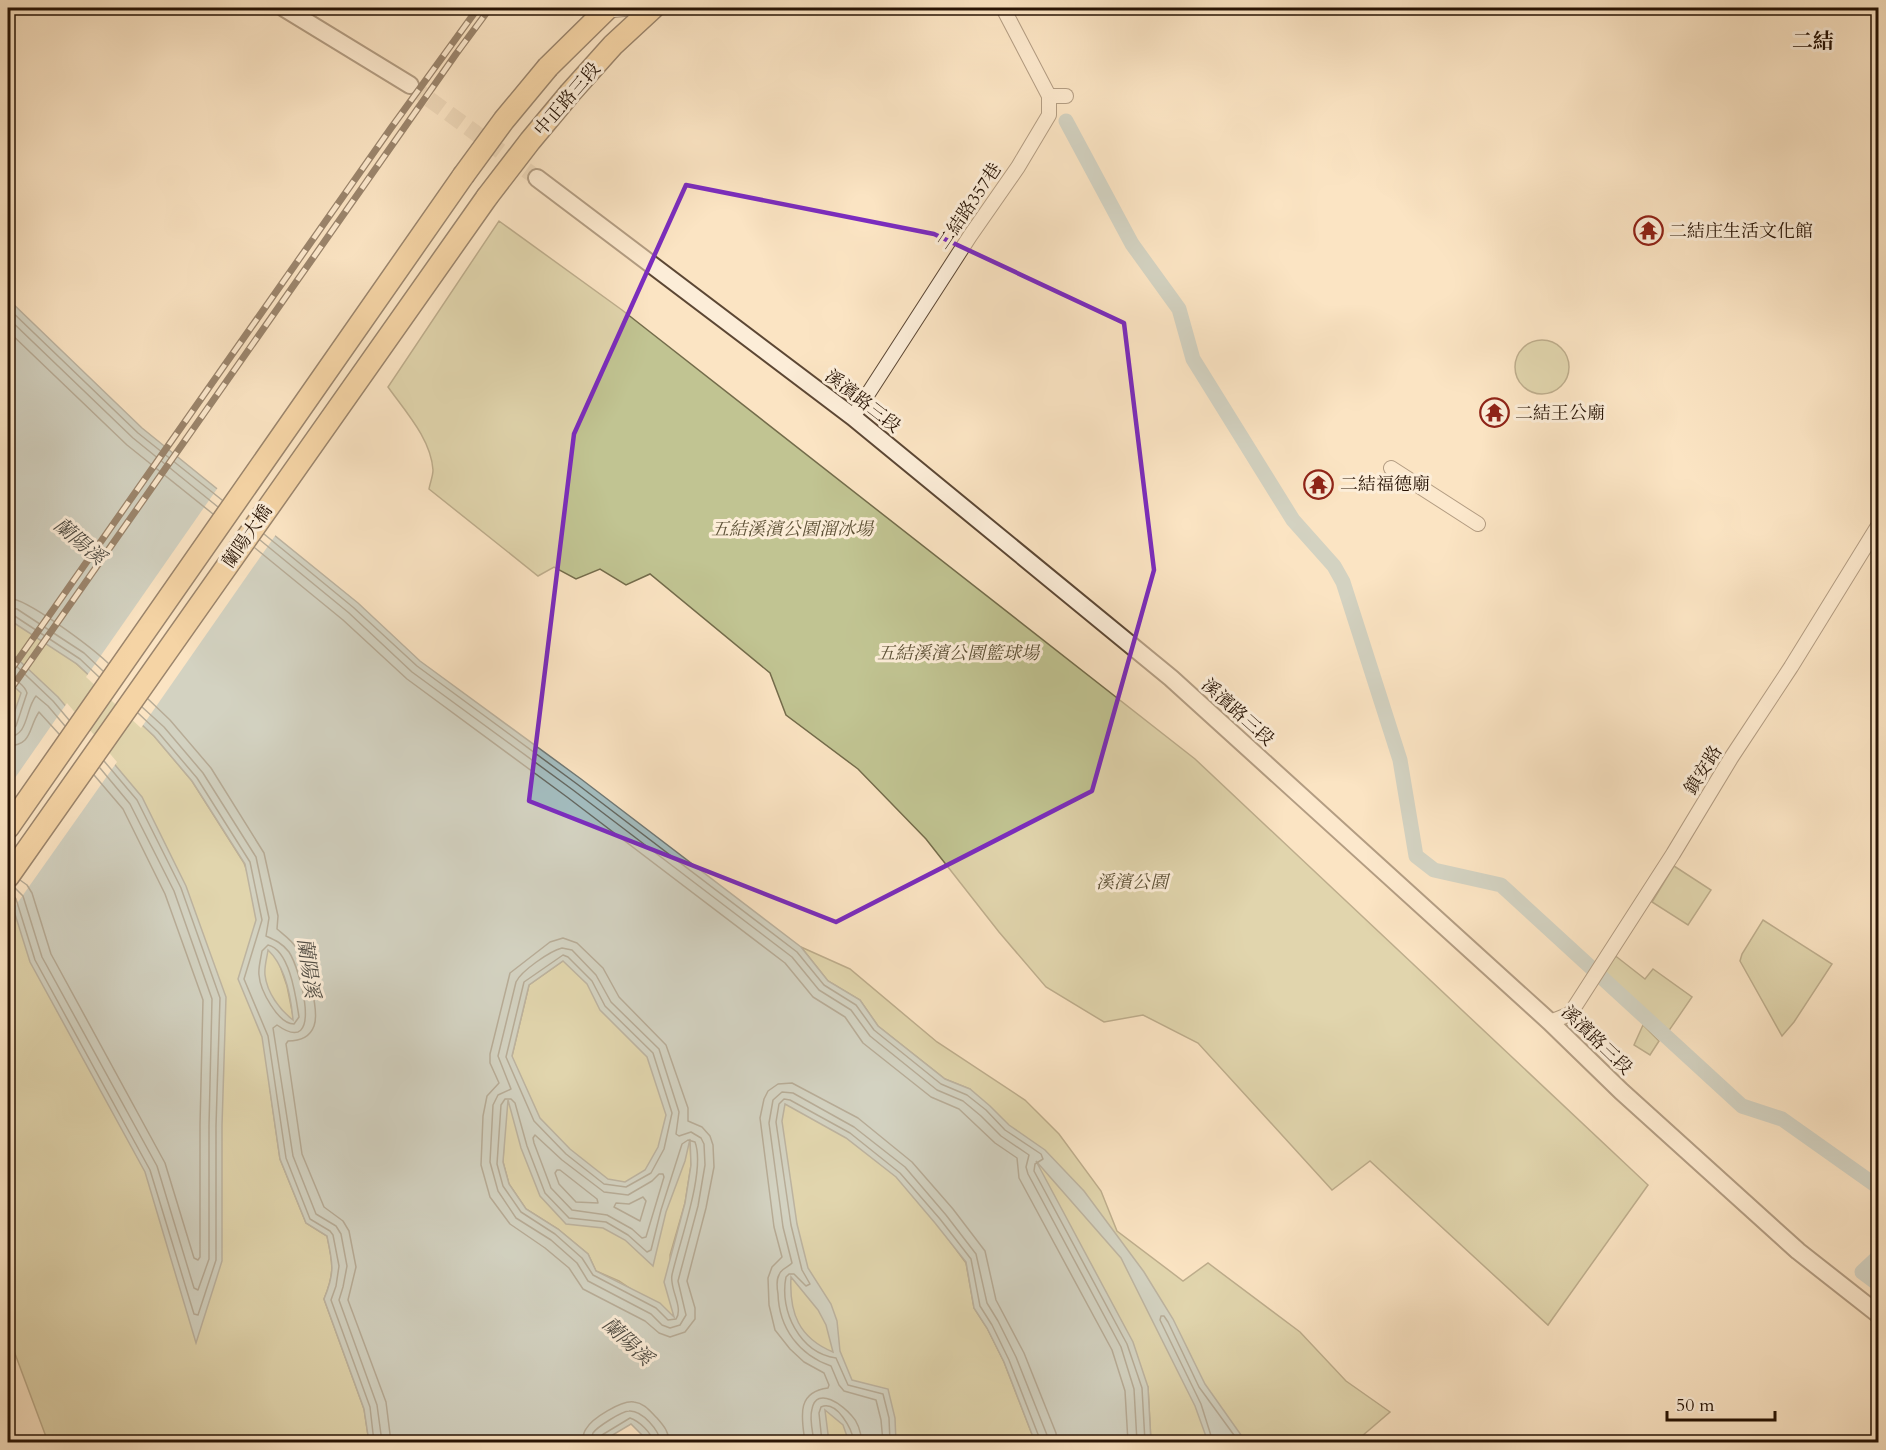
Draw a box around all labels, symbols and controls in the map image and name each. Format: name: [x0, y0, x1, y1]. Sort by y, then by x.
district label: 二結: [1792, 27, 1834, 56]
street label: 中正路三段: [528, 57, 606, 141]
street label: 二結路357巷: [931, 158, 1008, 255]
temple icon: 二結庄生活文化館: [1632, 215, 1664, 247]
place label: 二結庄生活文化館: [1669, 219, 1813, 244]
street label: 溪濱路三段: [820, 364, 906, 439]
temple icon: 二結王公廟: [1478, 397, 1510, 429]
place label: 二結王公廟: [1515, 401, 1605, 426]
temple icon: 二結福德廟: [1303, 468, 1335, 500]
place label: 二結福德廟: [1340, 472, 1430, 497]
street label: 蘭陽大橋: [217, 500, 278, 573]
water label: 蘭陽溪: [48, 512, 113, 572]
park label: 五結溪濱公園溜冰場: [711, 517, 875, 542]
park label: 五結溪濱公園籃球場: [877, 641, 1041, 666]
street label: 溪濱路三段: [1196, 673, 1279, 752]
street label: 鎮安路: [1679, 741, 1728, 800]
park label: 溪濱公園: [1096, 870, 1171, 895]
water label: 蘭陽溪: [291, 936, 326, 1002]
street label: 溪濱路三段: [1556, 1000, 1638, 1081]
water label: 蘭陽溪: [597, 1311, 660, 1373]
scale bar: [1667, 1384, 1775, 1422]
text: 50 m: [1676, 1393, 1715, 1418]

